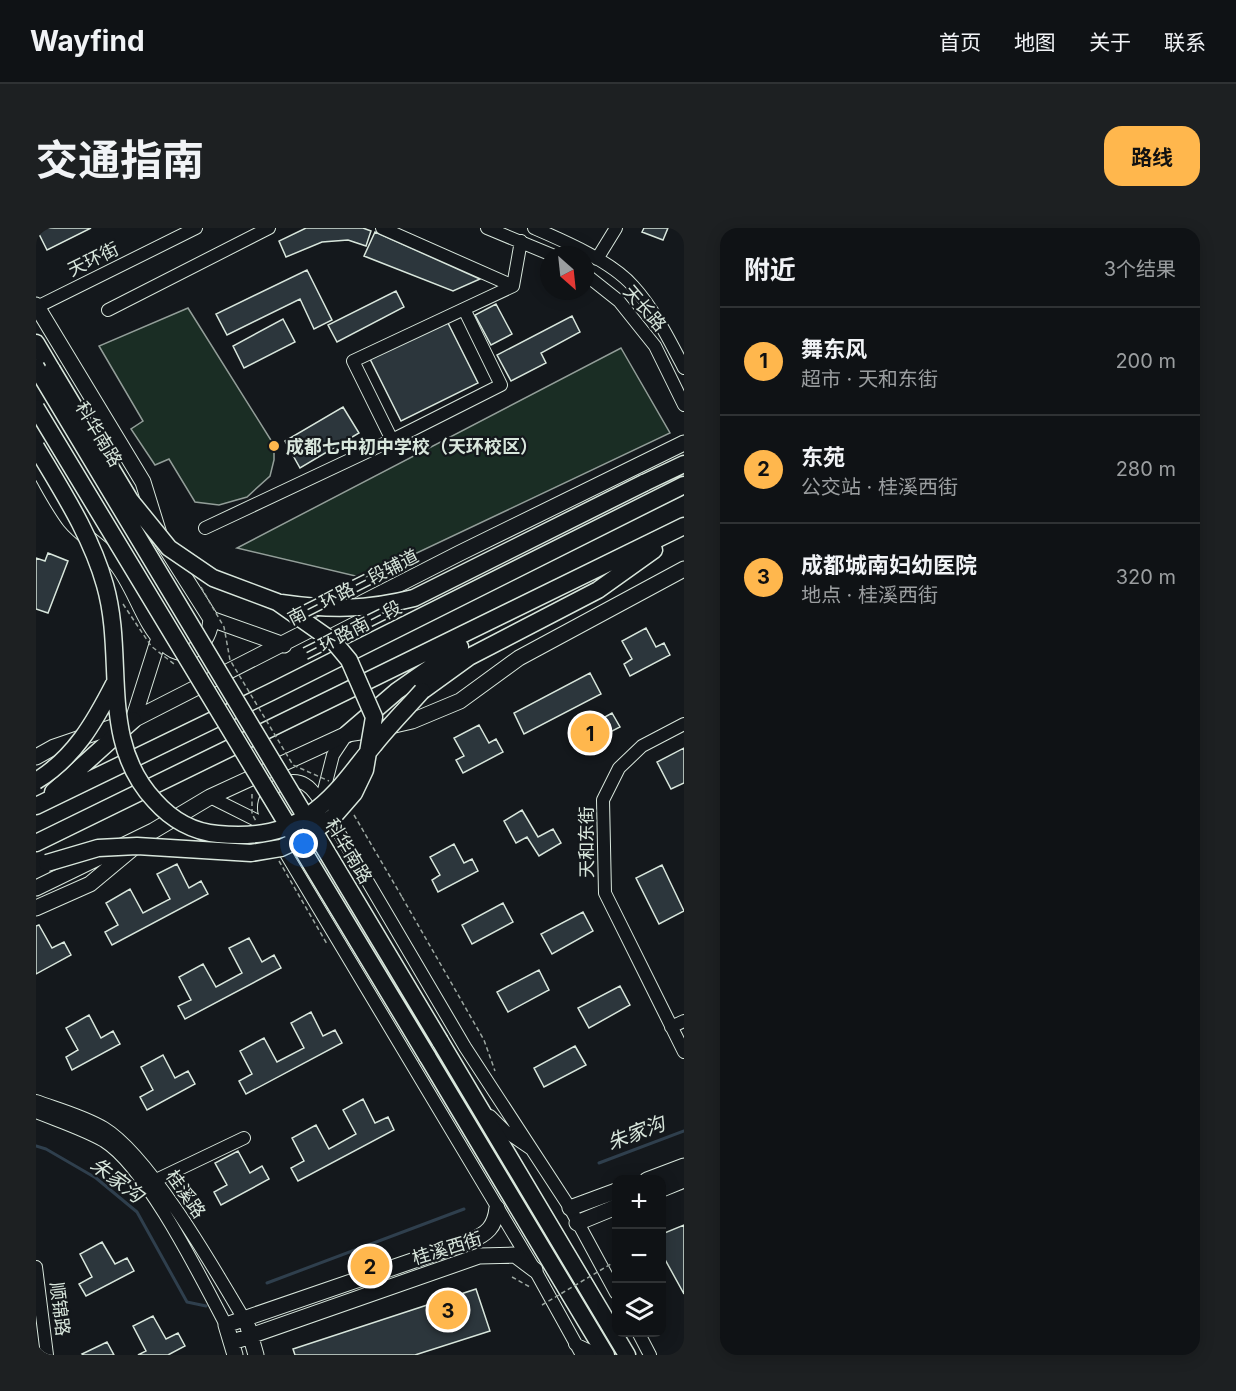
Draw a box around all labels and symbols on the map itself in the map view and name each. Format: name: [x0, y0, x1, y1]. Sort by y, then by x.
street label: 天环街: [64, 238, 122, 280]
north arrow: [540, 246, 594, 300]
street label: 天长路: [619, 281, 671, 335]
street label: 科华南路: [71, 398, 127, 470]
place label: 成都七中初中学校（天环校区）: [286, 436, 538, 457]
marker: 成都七中初中学校（天环校区）: [267, 439, 281, 453]
street label: 南三环路三段辅道: [284, 545, 422, 629]
street label: 三环路南三段: [299, 596, 405, 664]
pin: 1: [570, 710, 610, 756]
street label: 天和东街: [576, 806, 597, 878]
street label: 科华南路: [321, 815, 377, 887]
your location: [289, 829, 318, 858]
water label: 朱家沟: [604, 1110, 670, 1155]
water label: 朱家沟: [86, 1152, 150, 1209]
street label: 桂溪路: [162, 1166, 210, 1222]
street label: 桂溪西街: [410, 1227, 484, 1269]
pin: 2: [350, 1244, 390, 1288]
street label: 顺锦路: [46, 1281, 74, 1337]
pin: 3: [428, 1288, 468, 1332]

